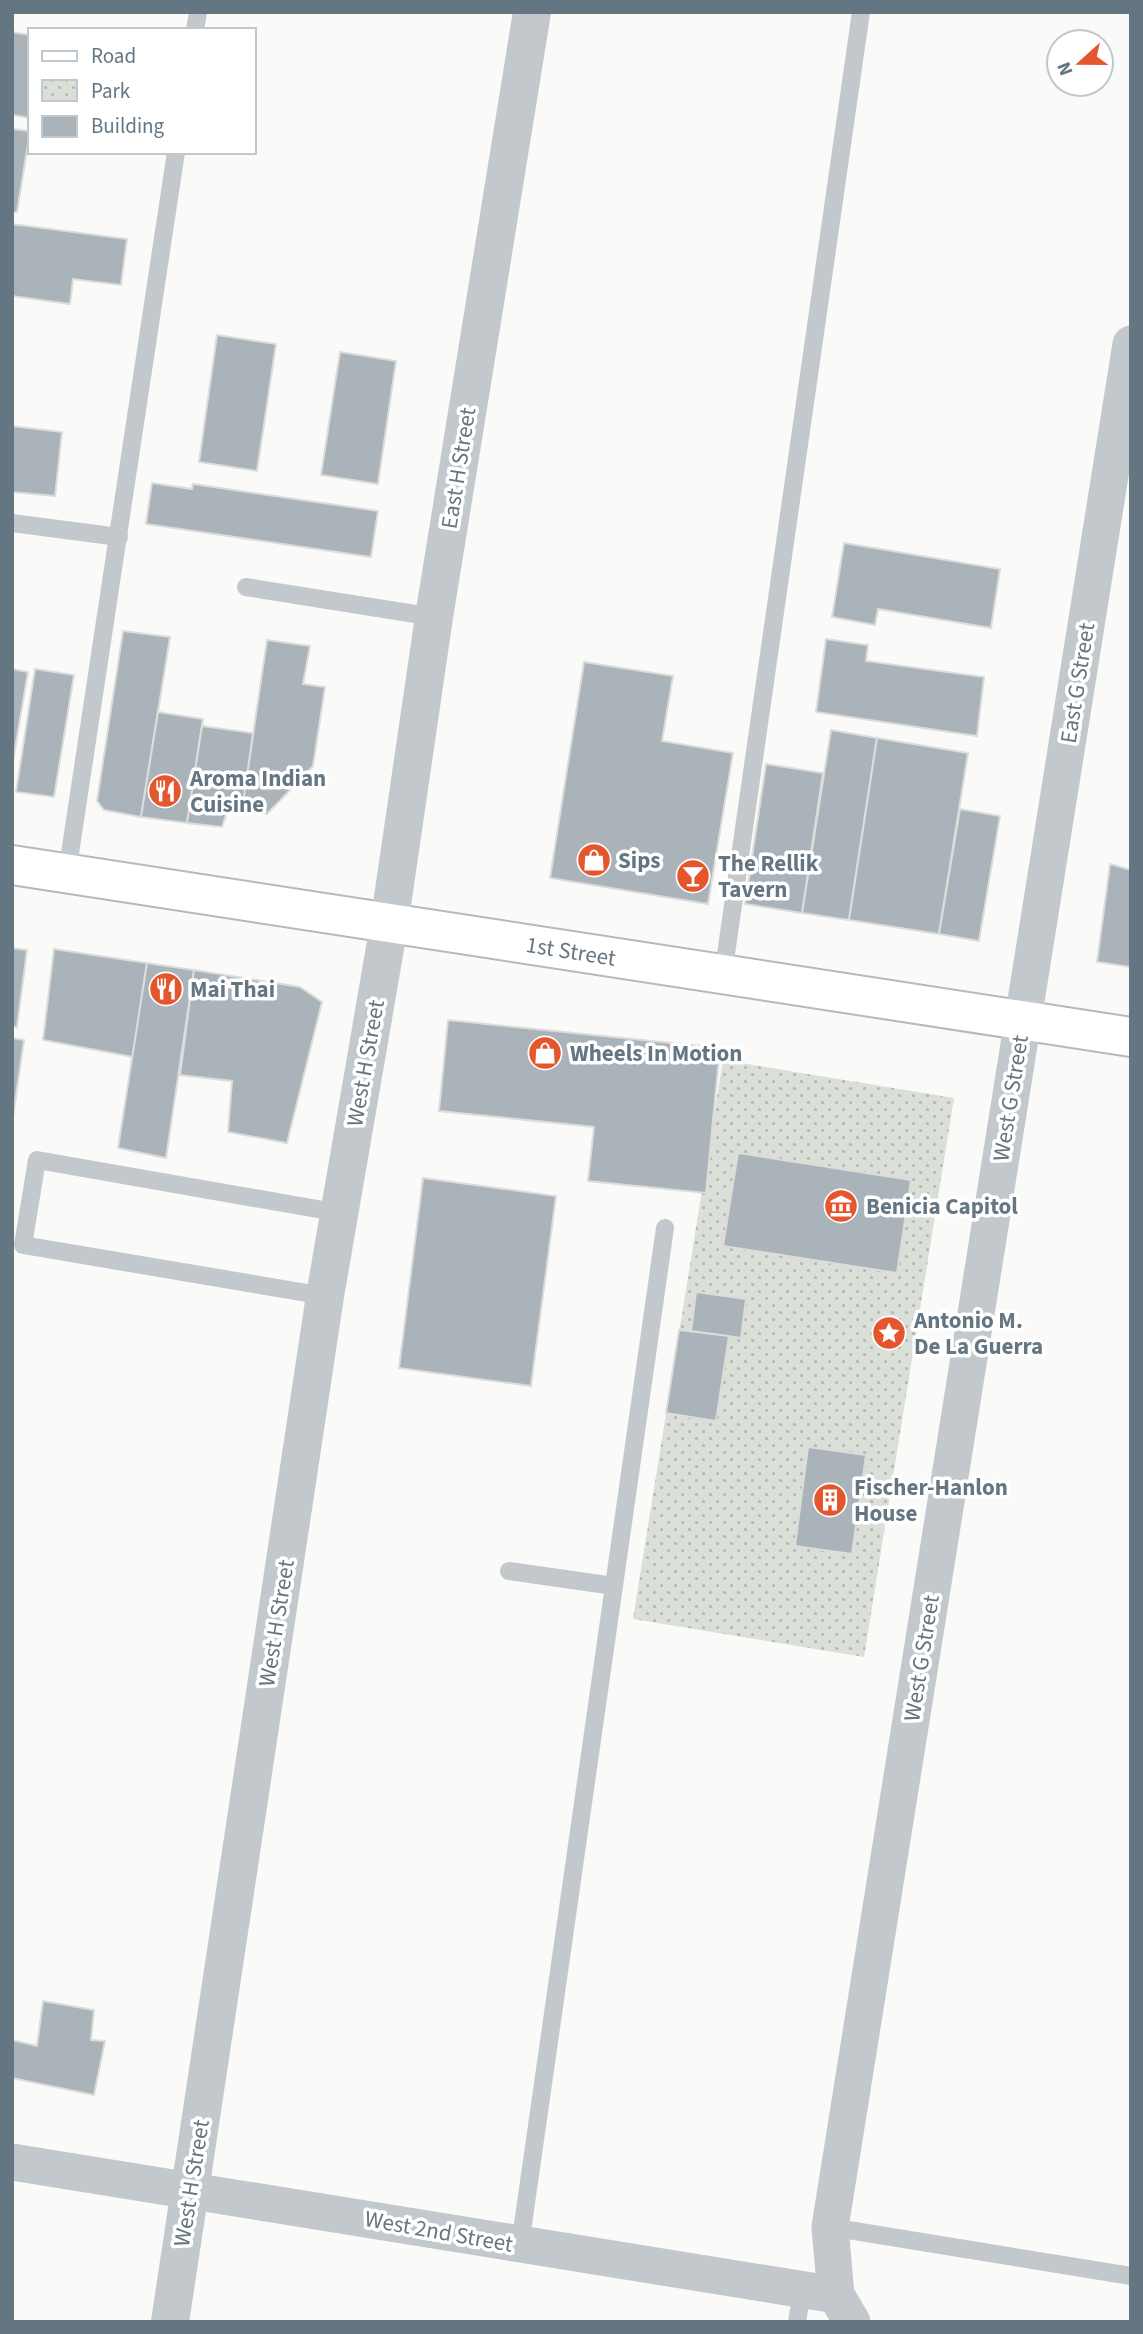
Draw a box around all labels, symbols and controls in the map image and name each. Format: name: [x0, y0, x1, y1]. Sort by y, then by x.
legend: [28, 28, 256, 154]
north arrow: [1045, 28, 1115, 98]
text: Road: [91, 41, 136, 71]
text: N: [1051, 58, 1080, 79]
text: Park: [91, 76, 131, 106]
text: Building: [91, 111, 165, 141]
street label: East H Street: [433, 405, 484, 531]
street label: East G Street: [1052, 620, 1103, 746]
place label: Aroma Indian Cuisine: [189, 762, 326, 821]
restaurant icon: Aroma Indian Cuisine: [146, 772, 184, 810]
shop icon: Sips: [575, 841, 613, 879]
place label: Sips: [618, 844, 660, 877]
place label: The Rellik Tavern: [718, 847, 819, 906]
bar icon: The Rellik Tavern: [674, 857, 712, 895]
street label: 1st Street: [524, 928, 618, 975]
restaurant icon: Mai Thai: [147, 970, 185, 1008]
place label: Mai Thai: [190, 973, 275, 1006]
street label: West H Street: [338, 997, 393, 1129]
street label: West G Street: [984, 1032, 1037, 1164]
shop icon: Wheels In Motion: [526, 1034, 564, 1072]
place label: Wheels In Motion: [570, 1037, 742, 1070]
museum icon: Benicia Capitol: [822, 1187, 860, 1225]
place label: Benicia Capitol: [866, 1190, 1018, 1223]
place label: Antonio M. De La Guerra: [913, 1304, 1043, 1363]
place icon: Antonio M. De La Guerra: [870, 1314, 908, 1352]
place label: Fischer-Hanlon House: [854, 1471, 1008, 1530]
building icon: Fischer-Hanlon House: [811, 1481, 849, 1519]
street label: West H Street: [250, 1557, 303, 1689]
street label: West G Street: [895, 1592, 948, 1724]
street label: West H Street: [165, 2117, 218, 2249]
street label: West 2nd Street: [362, 2202, 516, 2261]

